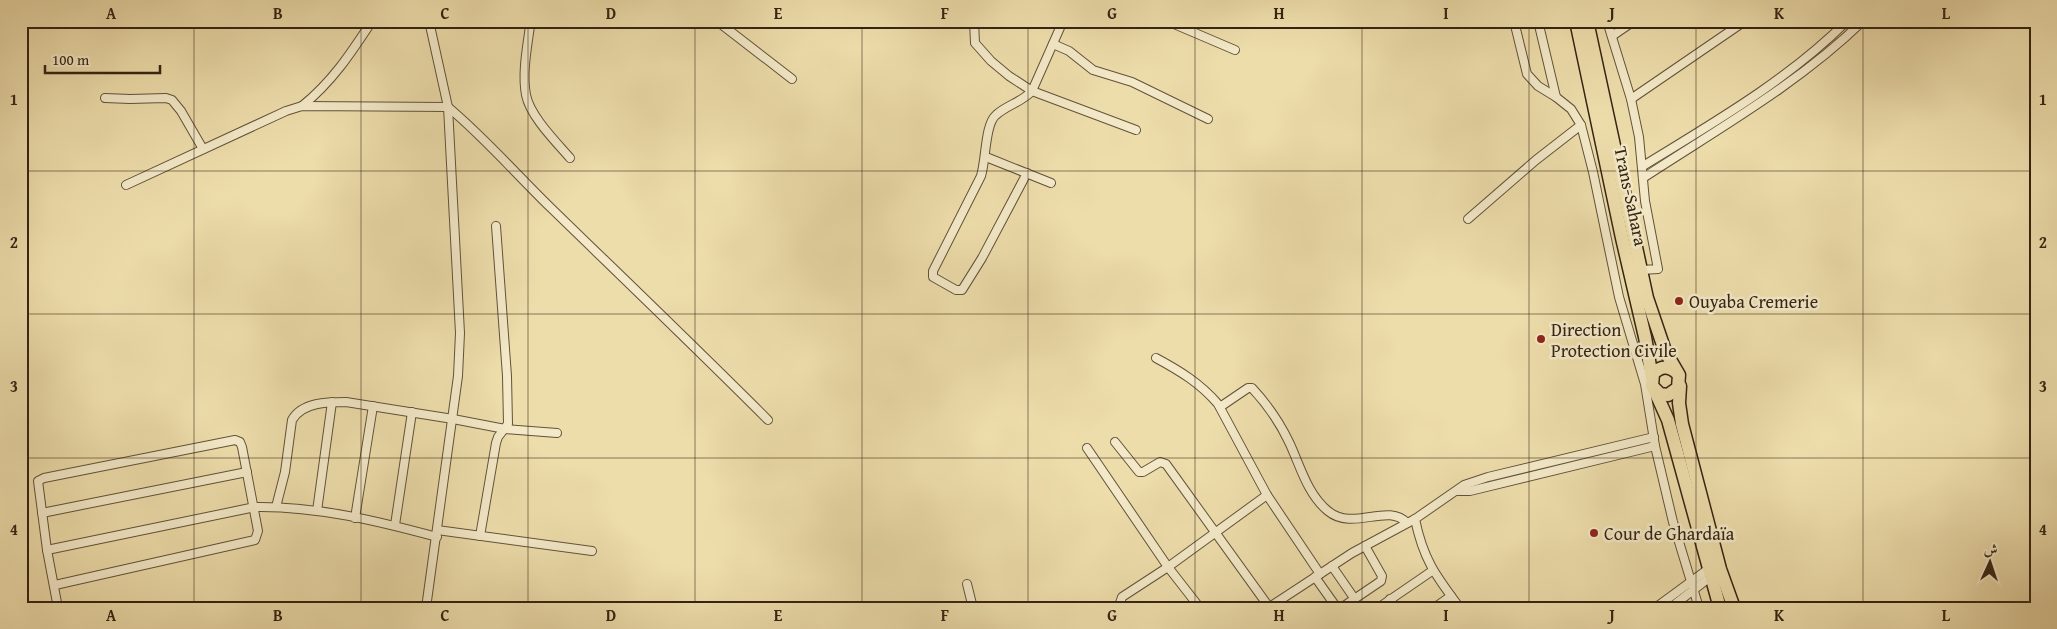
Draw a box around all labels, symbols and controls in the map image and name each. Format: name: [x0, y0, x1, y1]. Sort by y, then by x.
text: A: [106, 1, 117, 25]
text: B: [273, 1, 283, 25]
text: C: [440, 1, 450, 25]
text: D: [606, 1, 616, 25]
text: E: [774, 1, 783, 25]
text: F: [941, 1, 949, 25]
text: G: [1107, 1, 1117, 25]
text: H: [1273, 1, 1285, 25]
text: I: [1443, 1, 1449, 25]
text: J: [1606, 1, 1615, 25]
text: K: [1774, 1, 1785, 25]
text: L: [1942, 1, 1951, 25]
scale bar: [45, 42, 160, 74]
text: 100 m: [52, 49, 90, 70]
text: 1: [10, 87, 18, 111]
text: 1: [2039, 87, 2047, 111]
street label: Trans-Sahara: [1607, 144, 1655, 249]
text: 2: [10, 230, 18, 254]
text: 2: [2039, 230, 2047, 254]
place label: Ouyaba Cremerie: [1689, 288, 1818, 315]
marker: Ouyaba Cremerie: [1673, 295, 1685, 307]
place label: Direction Protection Civile: [1551, 316, 1677, 364]
marker: Direction Protection Civile: [1535, 333, 1547, 345]
text: 3: [10, 374, 18, 398]
text: 3: [2039, 374, 2047, 398]
text: 4: [10, 517, 18, 541]
text: 4: [2039, 517, 2047, 541]
place label: Cour de Ghardaïa: [1604, 520, 1735, 547]
marker: Cour de Ghardaïa: [1588, 527, 1600, 539]
north arrow: [1964, 536, 2014, 586]
text: ش: [1983, 539, 1998, 559]
text: A: [106, 603, 117, 627]
text: B: [273, 603, 283, 627]
text: C: [440, 603, 450, 627]
text: D: [606, 603, 616, 627]
text: E: [774, 603, 783, 627]
text: F: [941, 603, 949, 627]
text: G: [1107, 603, 1117, 627]
text: H: [1273, 603, 1285, 627]
text: I: [1443, 603, 1449, 627]
text: J: [1606, 603, 1615, 627]
text: K: [1774, 603, 1785, 627]
text: L: [1942, 603, 1951, 627]

